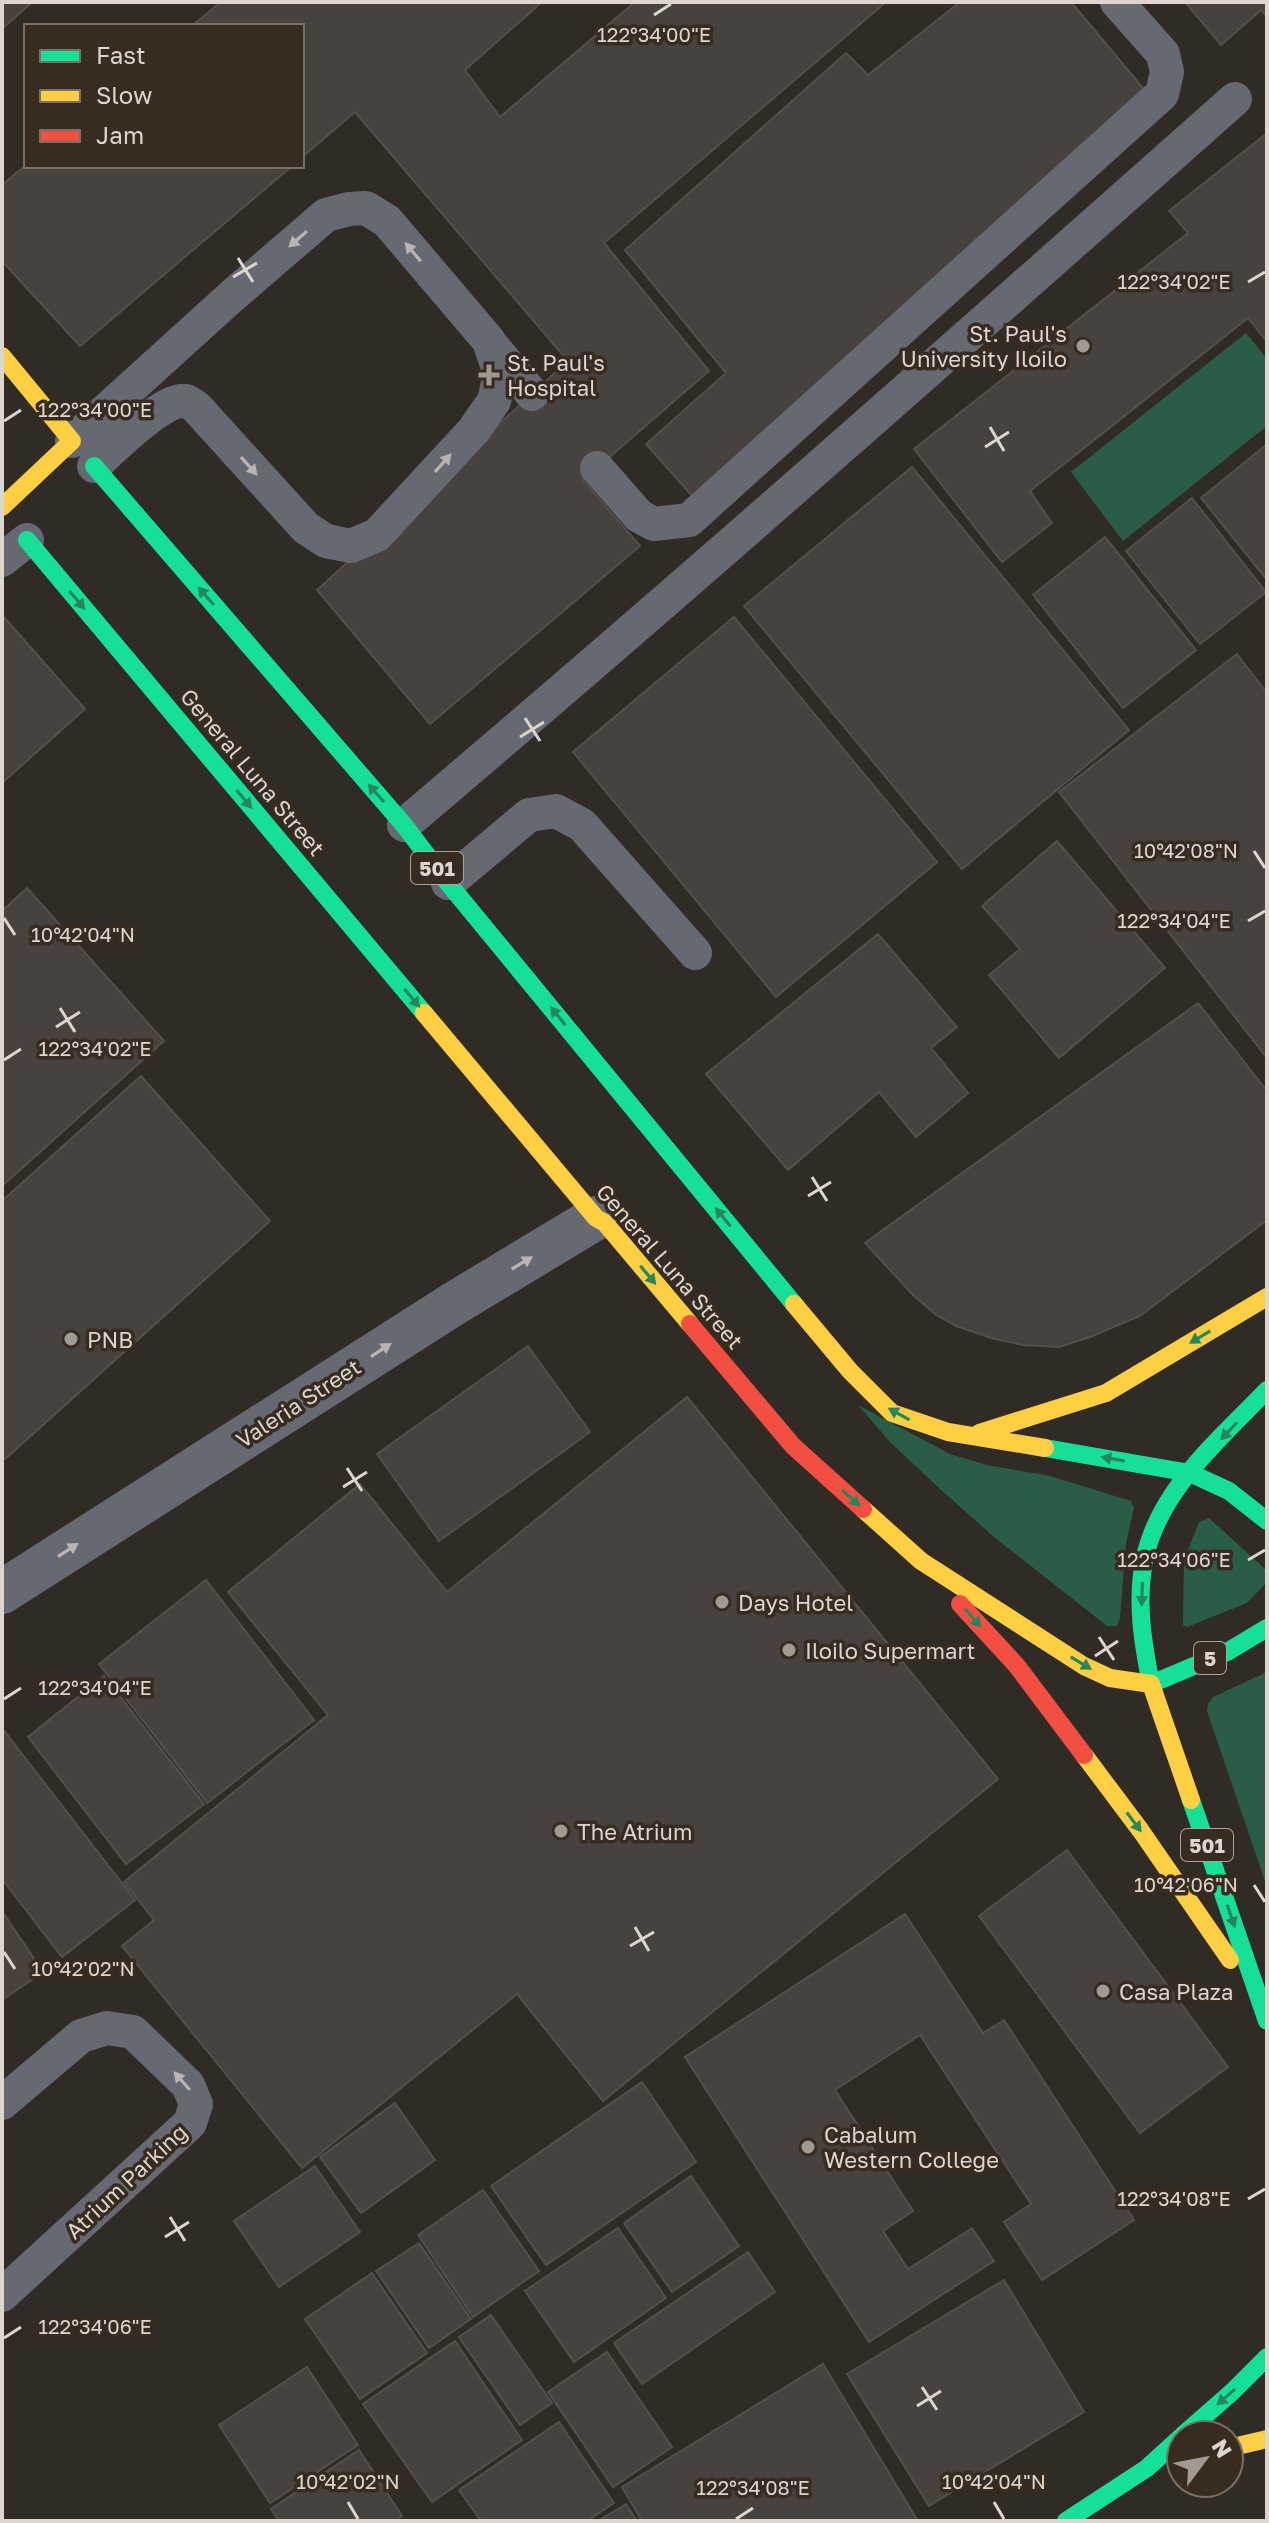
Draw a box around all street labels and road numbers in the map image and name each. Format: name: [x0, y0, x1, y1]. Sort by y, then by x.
street label: General Luna Street: [175, 683, 331, 861]
road number: 501: [411, 852, 463, 884]
street label: General Luna Street: [591, 1178, 749, 1354]
street label: Valeria Street: [231, 1353, 365, 1453]
road number: 5: [1194, 1642, 1226, 1674]
road number: 501: [1181, 1829, 1233, 1861]
street label: Atrium Parking: [60, 2118, 192, 2244]

